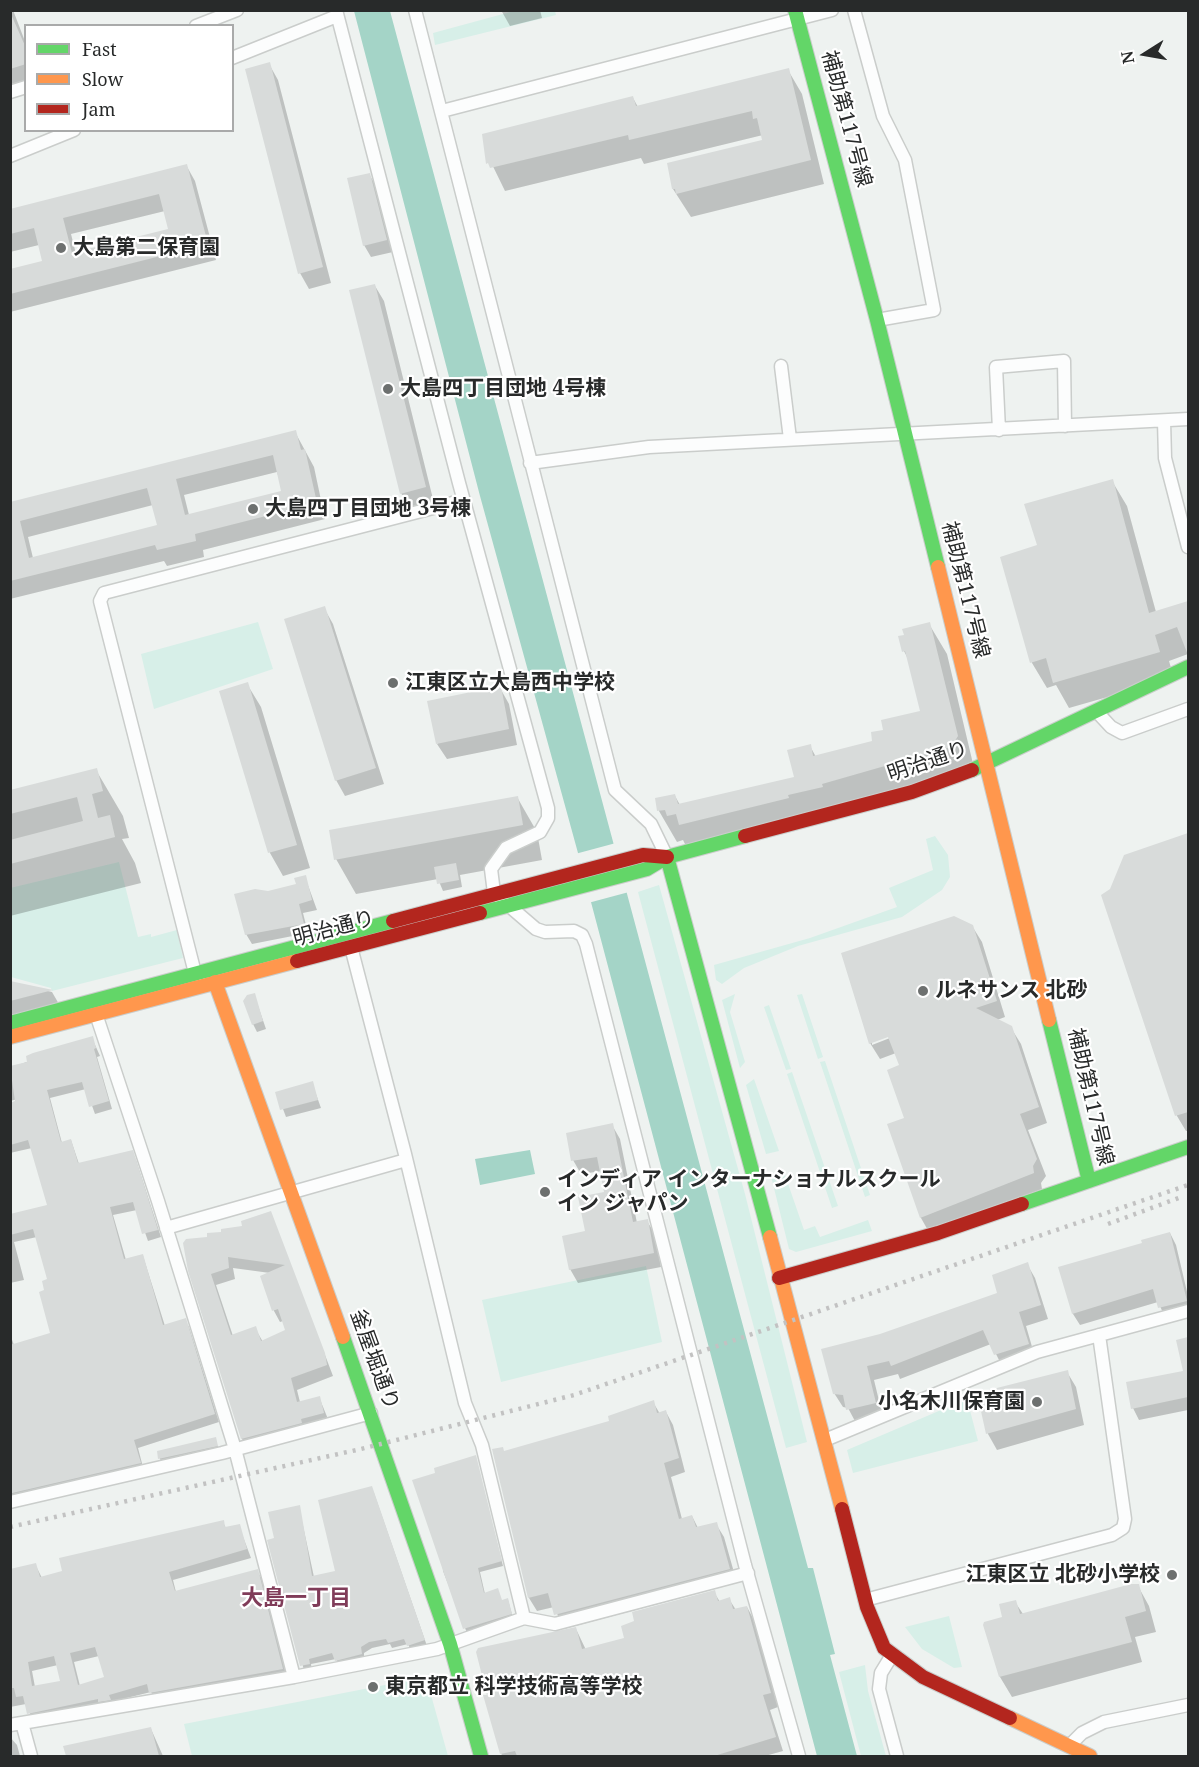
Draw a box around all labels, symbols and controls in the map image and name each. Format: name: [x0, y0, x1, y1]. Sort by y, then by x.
legend: [24, 24, 234, 132]
north arrow: [1115, 24, 1175, 84]
text: Fast: [82, 37, 117, 61]
street label: 補助第117号線: [816, 48, 876, 190]
text: N: [1115, 49, 1139, 66]
text: Slow: [82, 67, 123, 91]
text: Jam: [82, 97, 116, 121]
place label: 大島第二保育園: [73, 235, 220, 261]
marker: 大島第二保育園: [54, 241, 68, 255]
place label: 大島四丁目団地 4号棟: [400, 376, 606, 402]
marker: 大島四丁目団地 4号棟: [381, 382, 395, 396]
place label: 大島四丁目団地 3号棟: [265, 496, 471, 522]
marker: 大島四丁目団地 3号棟: [246, 502, 260, 516]
street label: 補助第117号線: [936, 519, 994, 661]
place label: 江東区立大島西中学校: [405, 670, 615, 696]
marker: 江東区立大島西中学校: [386, 676, 400, 690]
street label: 明治通り: [884, 736, 972, 788]
street label: 明治通り: [290, 906, 378, 952]
place label: ルネサンス 北砂: [935, 978, 1087, 1004]
marker: ルネサンス 北砂: [916, 984, 930, 998]
street label: 補助第117号線: [1062, 1026, 1118, 1168]
place label: インディア インターナショナルスクール イン ジャパン: [557, 1167, 940, 1217]
marker: インディア インターナショナルスクール イン ジャパン: [538, 1185, 552, 1199]
street label: 釜屋堀通り: [344, 1306, 404, 1414]
place label: 小名木川保育園: [878, 1389, 1025, 1415]
marker: 小名木川保育園: [1030, 1395, 1044, 1409]
place label: 江東区立 北砂小学校: [966, 1562, 1160, 1588]
marker: 江東区立 北砂小学校: [1165, 1568, 1179, 1582]
district label: 大島一丁目: [241, 1586, 351, 1612]
place label: 東京都立 科学技術高等学校: [385, 1674, 642, 1700]
marker: 東京都立 科学技術高等学校: [366, 1680, 380, 1694]

